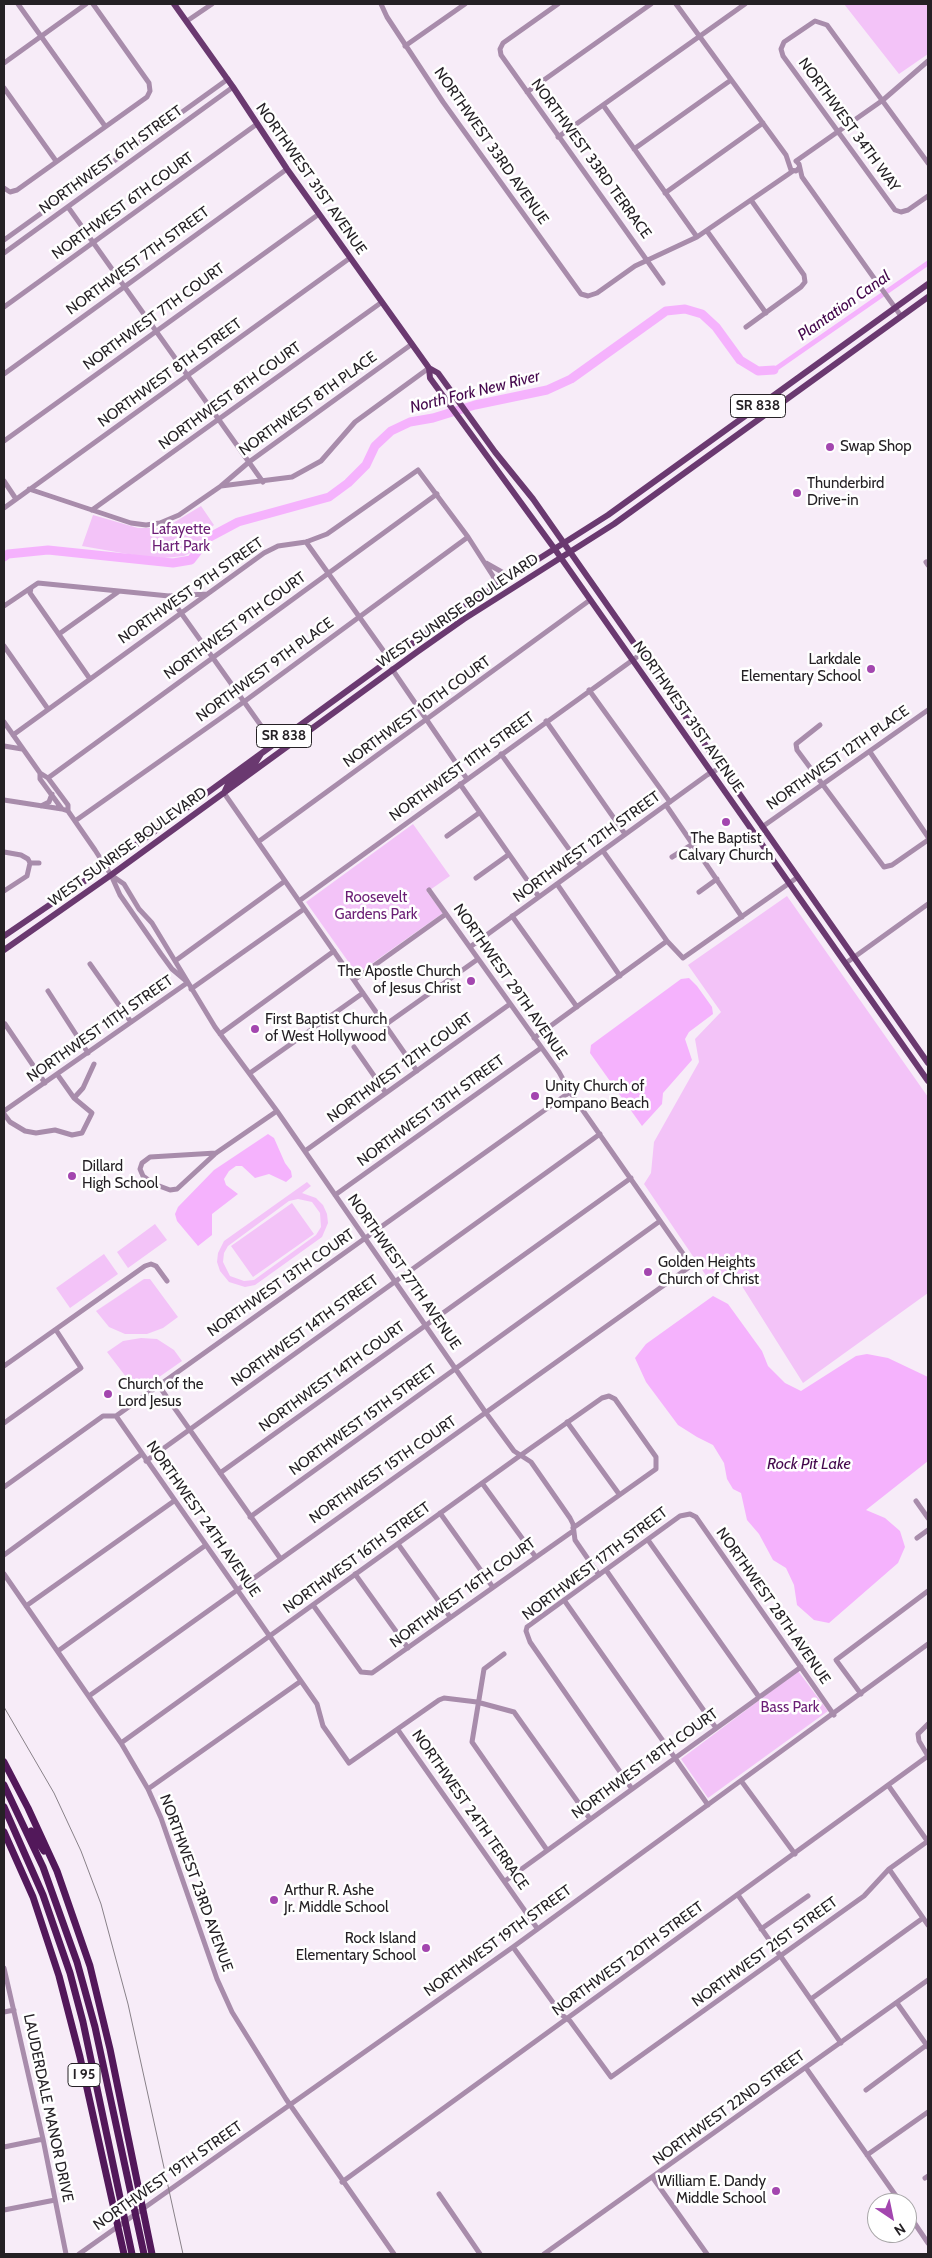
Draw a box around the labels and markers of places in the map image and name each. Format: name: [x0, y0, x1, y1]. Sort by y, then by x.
place label: Swap Shop: [840, 438, 912, 456]
marker: Swap Shop: [824, 441, 836, 453]
place label: Thunderbird Drive-in: [807, 475, 884, 510]
marker: Thunderbird Drive-in: [791, 487, 803, 499]
place label: Larkdale Elementary School: [741, 651, 861, 686]
marker: Larkdale Elementary School: [865, 663, 877, 675]
marker: The Baptist Calvary Church: [720, 816, 732, 828]
place label: The Baptist Calvary Church: [679, 830, 773, 865]
place label: The Apostle Church of Jesus Christ: [338, 963, 461, 998]
marker: The Apostle Church of Jesus Christ: [465, 975, 477, 987]
place label: First Baptist Church of West Hollywood: [265, 1011, 387, 1046]
marker: First Baptist Church of West Hollywood: [249, 1023, 261, 1035]
place label: Unity Church of Pompano Beach: [545, 1078, 649, 1113]
marker: Unity Church of Pompano Beach: [529, 1090, 541, 1102]
place label: Dillard High School: [82, 1158, 158, 1193]
marker: Dillard High School: [66, 1170, 78, 1182]
place label: Golden Heights Church of Christ: [658, 1254, 759, 1289]
marker: Golden Heights Church of Christ: [642, 1266, 654, 1278]
place label: Church of the Lord Jesus: [118, 1376, 203, 1411]
marker: Church of the Lord Jesus: [102, 1388, 114, 1400]
place label: Arthur R. Ashe Jr. Middle School: [284, 1882, 389, 1917]
marker: Arthur R. Ashe Jr. Middle School: [268, 1894, 280, 1906]
place label: Rock Island Elementary School: [296, 1930, 416, 1965]
marker: Rock Island Elementary School: [420, 1942, 432, 1954]
place label: William E. Dandy Middle School: [658, 2173, 766, 2208]
marker: William E. Dandy Middle School: [770, 2185, 782, 2197]

